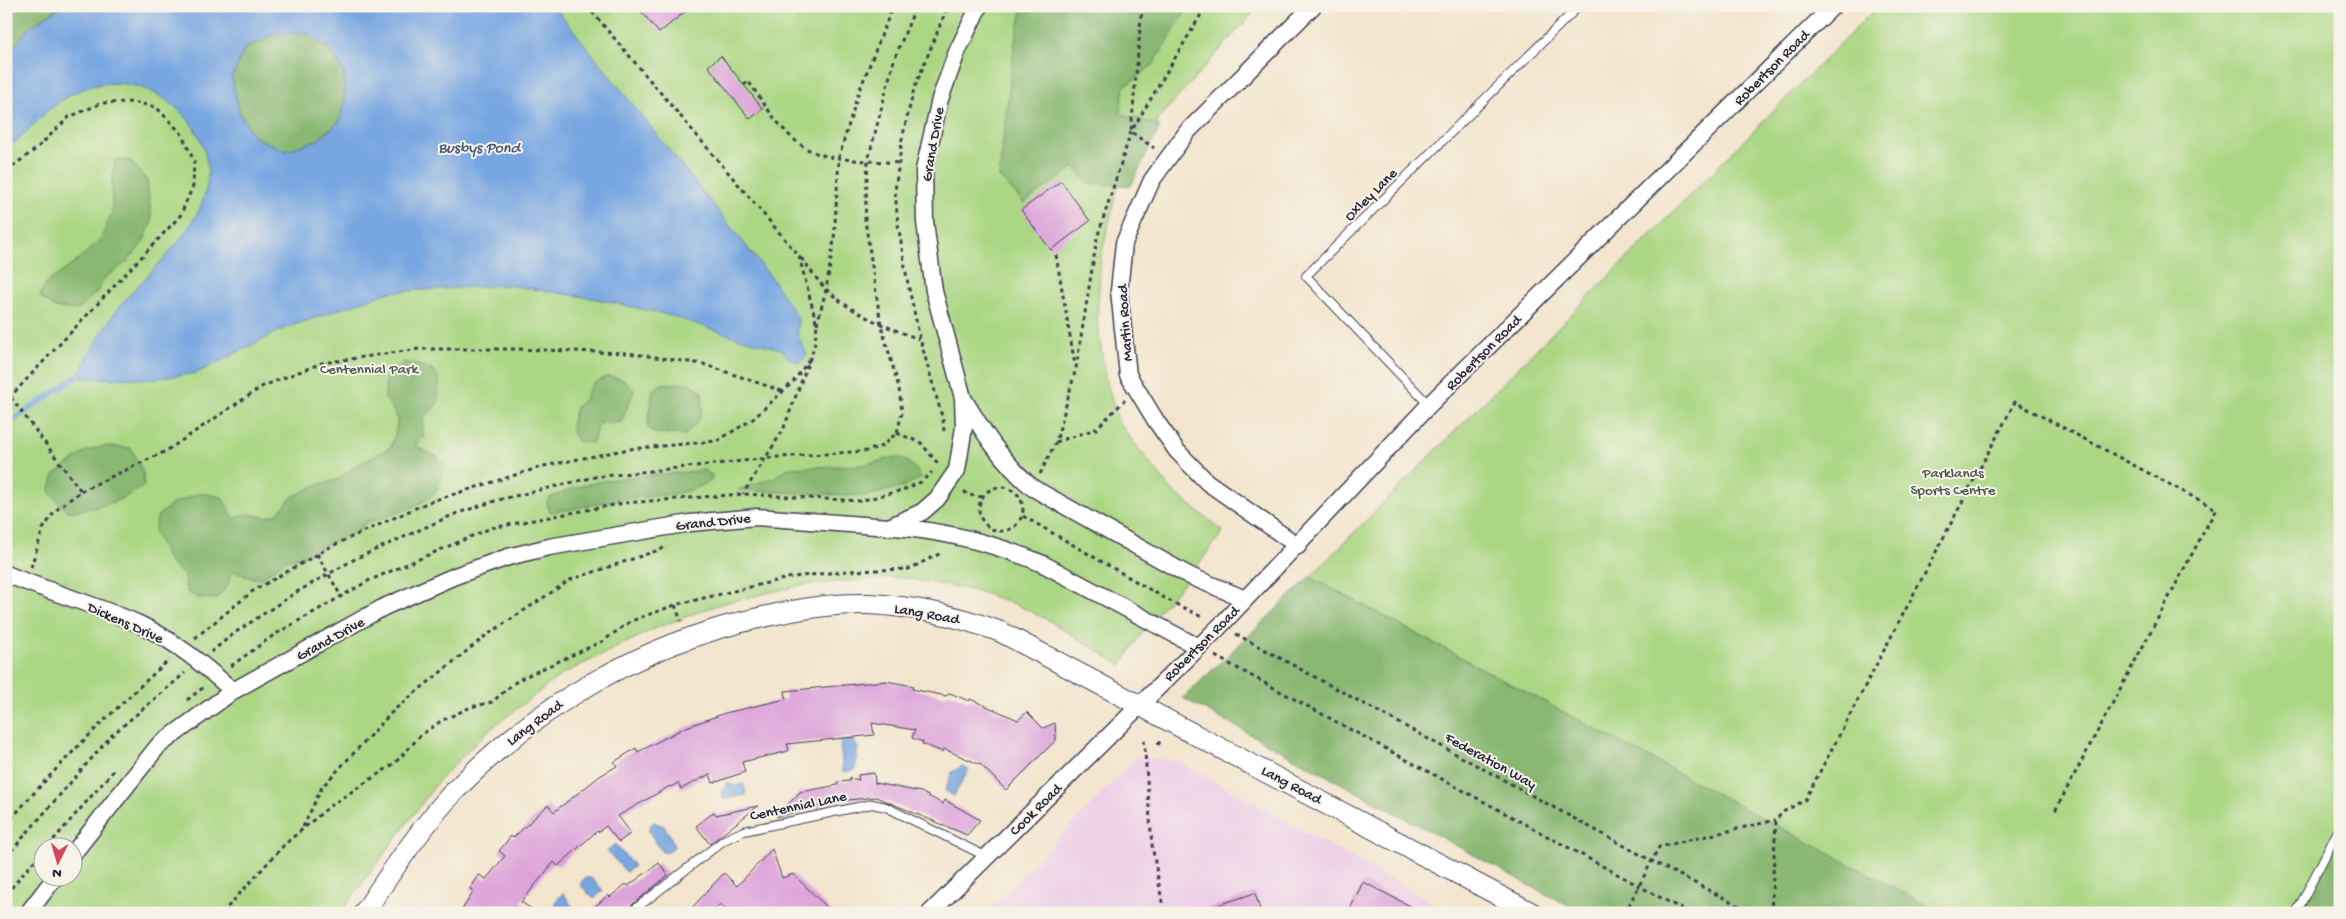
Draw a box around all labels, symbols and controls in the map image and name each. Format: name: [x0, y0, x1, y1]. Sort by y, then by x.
street label: Robertson Road: [1731, 26, 1815, 110]
street label: Grand Drive: [919, 105, 949, 183]
water label: Busbys Pond: [438, 140, 521, 159]
street label: Oxley Lane: [1341, 165, 1402, 226]
street label: Martin Road: [1114, 283, 1138, 362]
street label: Robertson Road: [1443, 311, 1527, 395]
park label: Centennial Park: [320, 361, 419, 379]
park label: Parklands Sports Centre: [1911, 465, 1996, 500]
street label: Grand Drive: [675, 510, 752, 536]
street label: Dickens Drive: [83, 599, 166, 649]
street label: Lang Road: [893, 600, 962, 630]
street label: Robertson Road: [1161, 602, 1245, 686]
street label: Grand Drive: [294, 614, 368, 666]
street label: Lang Road: [504, 696, 568, 751]
street label: Federation Way: [1440, 729, 1539, 795]
street label: Lang Road: [1258, 762, 1325, 810]
street label: Cook Road: [1006, 780, 1067, 840]
street label: Centennial Lane: [748, 788, 849, 826]
north arrow: [32, 836, 82, 886]
text: N: [52, 864, 62, 881]

